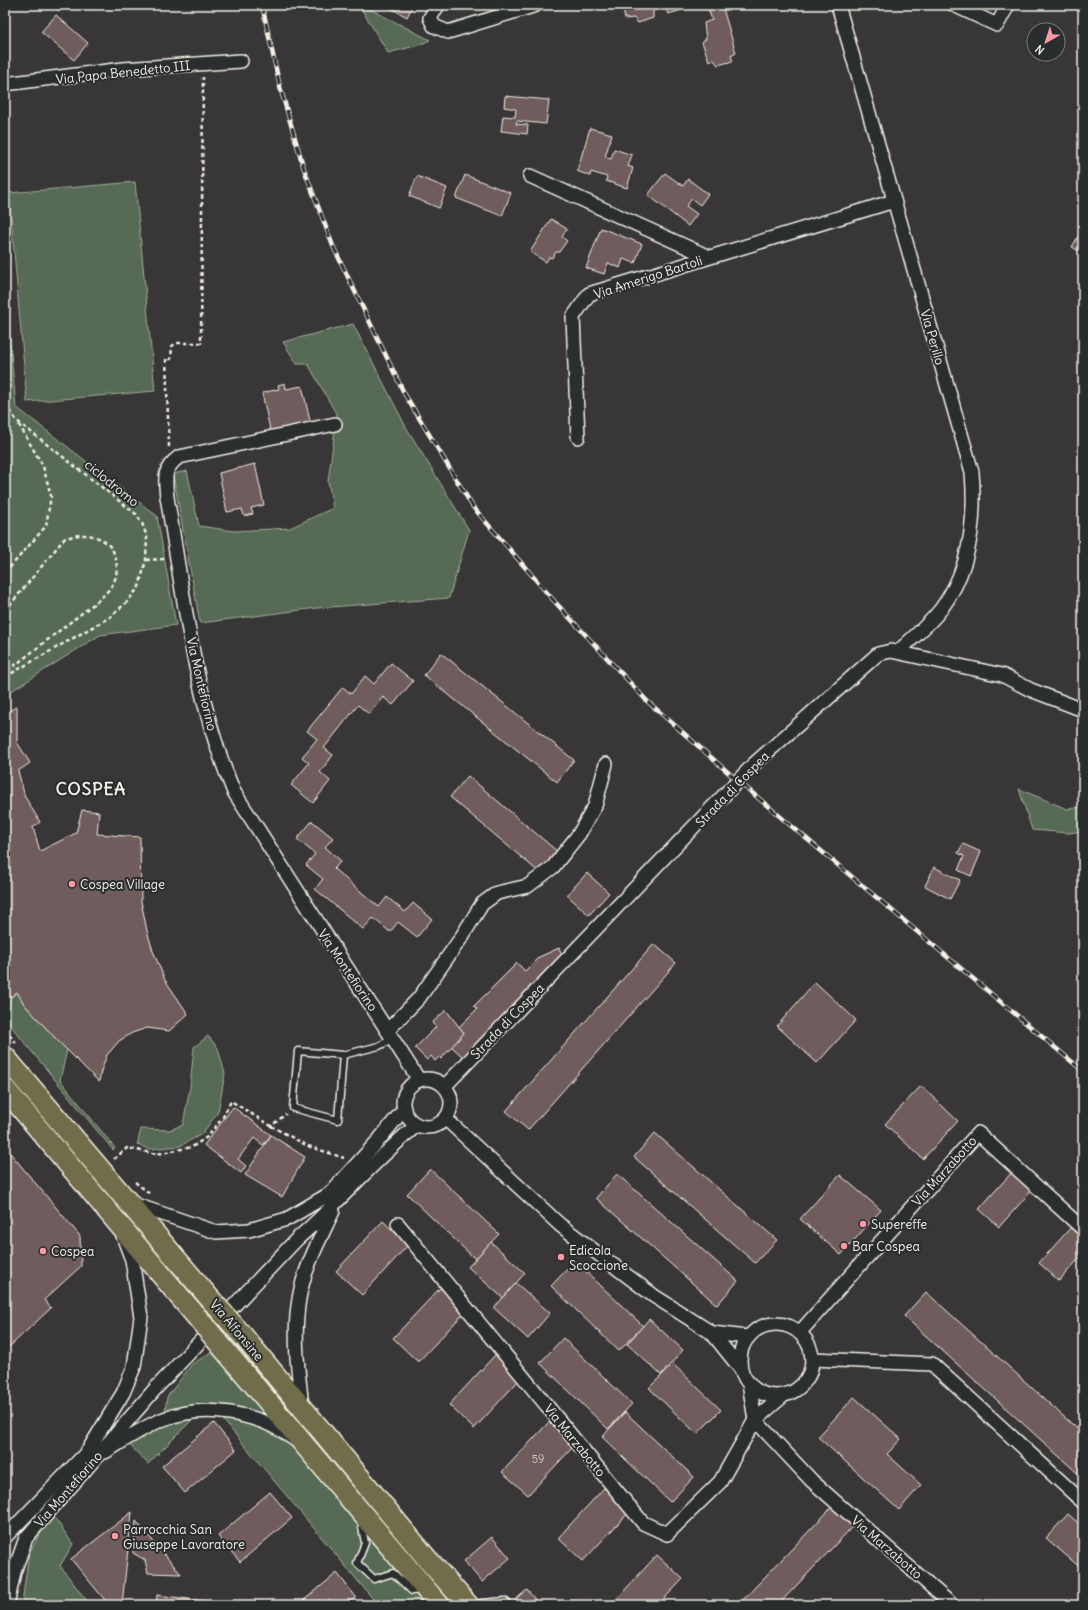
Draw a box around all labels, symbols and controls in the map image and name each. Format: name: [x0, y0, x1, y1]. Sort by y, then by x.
north arrow: [1026, 22, 1066, 62]
text: N: [1032, 42, 1047, 58]
street label: Via Papa Benedetto III: [55, 57, 192, 88]
street label: Via Amerigo Bartoli: [592, 252, 705, 303]
street label: Via Perillo: [916, 307, 949, 367]
street label: ciclodromo: [81, 456, 142, 511]
street label: Via Montefiorino: [182, 636, 221, 733]
street label: Strada di Cospea: [692, 748, 773, 831]
district label: COSPEA: [56, 778, 126, 800]
place label: Cospea Village: [80, 876, 165, 893]
marker: Cospea Village: [67, 879, 77, 889]
street label: Via Montefiorino: [314, 926, 381, 1015]
street label: Strada di Cospea: [467, 980, 548, 1063]
street label: Via Marzabotto: [908, 1133, 980, 1210]
place label: Supereffe: [871, 1216, 927, 1233]
marker: Supereffe: [858, 1219, 868, 1229]
place label: Bar Cospea: [852, 1238, 920, 1255]
marker: Bar Cospea: [839, 1241, 849, 1251]
place label: Edicola Scoccione: [569, 1242, 628, 1274]
place label: Cospea: [51, 1243, 95, 1260]
marker: Cospea: [38, 1246, 48, 1256]
marker: Edicola Scoccione: [556, 1252, 566, 1262]
street label: Via Alfonsine: [206, 1296, 267, 1365]
street label: Via Marzabotto: [540, 1400, 609, 1480]
street label: Via Montefiorino: [31, 1448, 106, 1531]
house number: 59: [532, 1452, 544, 1466]
street label: Via Marzabotto: [848, 1512, 926, 1583]
place label: Parrocchia San Giuseppe Lavoratore: [123, 1521, 245, 1553]
marker: Parrocchia San Giuseppe Lavoratore: [110, 1531, 120, 1541]

